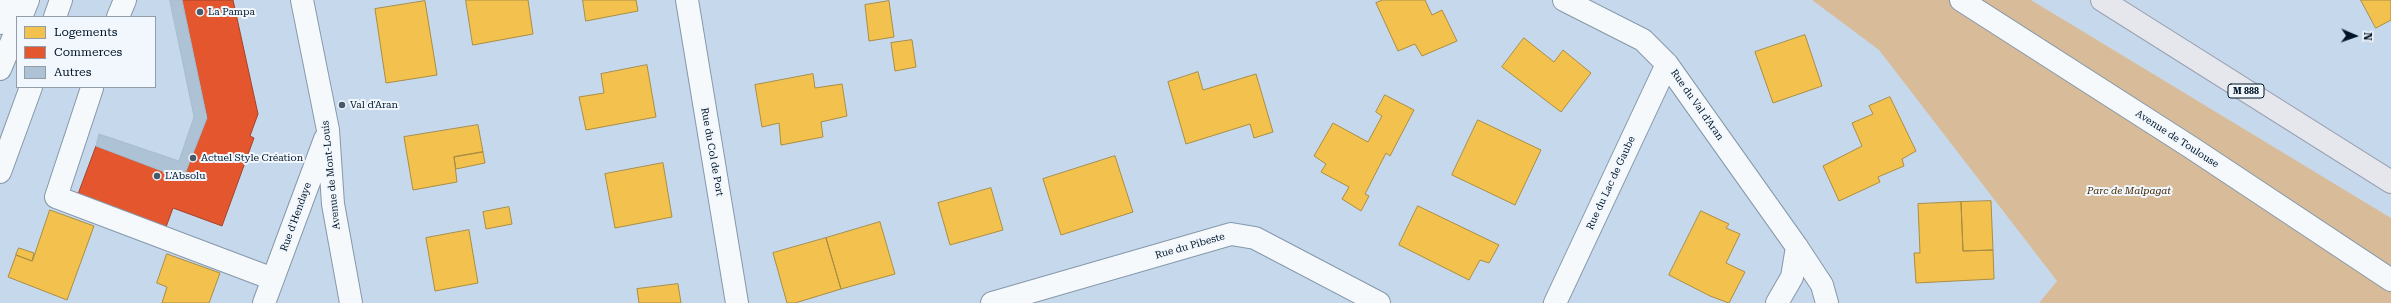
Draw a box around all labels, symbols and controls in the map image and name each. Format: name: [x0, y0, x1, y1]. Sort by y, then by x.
place label: La Pampa: [208, 6, 255, 18]
marker: La Pampa: [195, 7, 205, 17]
legend: [16, 16, 156, 88]
north arrow: [2335, 16, 2375, 56]
text: Logements: [54, 25, 117, 39]
text: N: [2361, 32, 2374, 41]
text: Commerces: [54, 45, 122, 59]
text: Autres: [54, 65, 91, 79]
street label: Rue du Val d'Aran: [1668, 67, 1726, 143]
road number: M 888: [2228, 84, 2264, 98]
place label: Val d'Aran: [350, 99, 398, 111]
marker: Val d'Aran: [337, 100, 347, 110]
street label: Rue du Col de Port: [698, 107, 726, 197]
street label: Avenue de Toulouse: [2133, 108, 2221, 170]
street label: Avenue de Mont-Louis: [319, 120, 343, 230]
street label: Rue du Lac de Gaube: [1584, 134, 1638, 232]
place label: Actuel Style Création: [201, 152, 303, 164]
marker: Actuel Style Création: [188, 153, 198, 163]
place label: L'Absolu: [165, 170, 205, 182]
marker: L'Absolu: [152, 171, 162, 181]
street label: Rue d'Hendaye: [278, 181, 314, 253]
park label: Parc de Malpagat: [2087, 185, 2171, 197]
street label: Rue du Pibeste: [1154, 230, 1226, 262]

